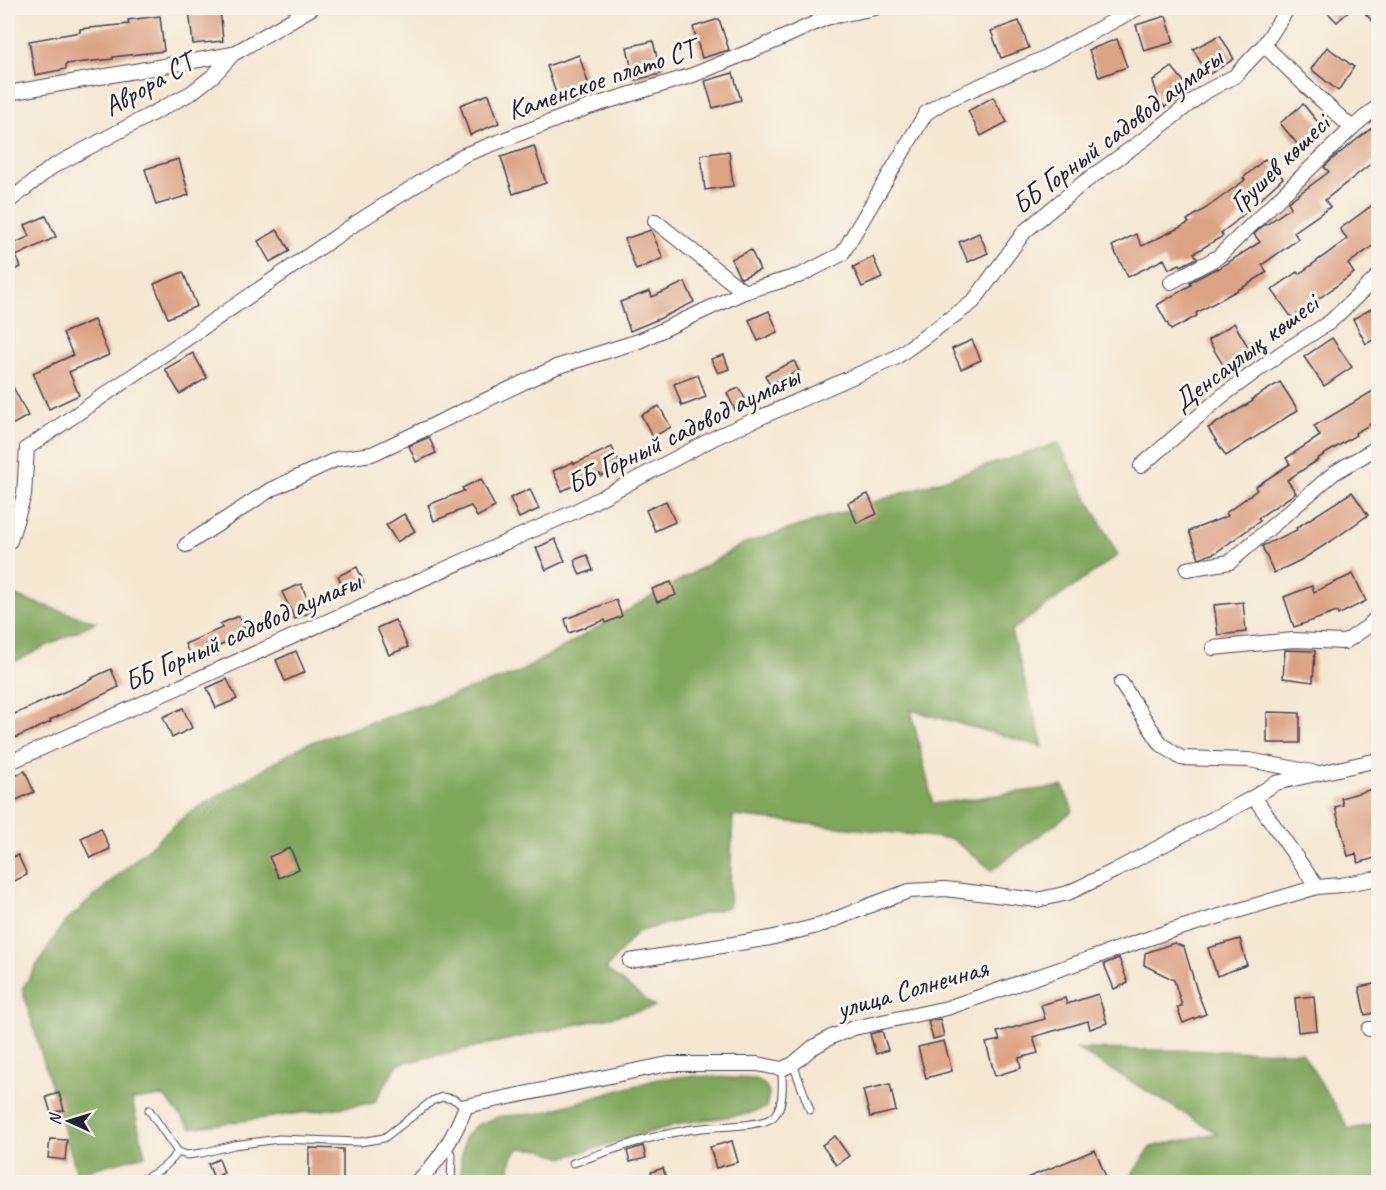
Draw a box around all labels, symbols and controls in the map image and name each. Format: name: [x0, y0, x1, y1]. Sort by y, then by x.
street label: Каменское плато СТ: [503, 28, 706, 127]
street label: ББ Горный садовод аумағы: [1005, 39, 1231, 222]
street label: Аврора СТ: [97, 41, 205, 124]
street label: Грушев көшесі: [1221, 104, 1339, 220]
street label: Денсаулық көшесі: [1165, 283, 1328, 418]
street label: ББ Горный садовод аумағы: [561, 357, 807, 502]
street label: ББ Горный садовод аумағы: [119, 562, 367, 699]
street label: улица Солнечная: [830, 949, 993, 1027]
north arrow: [39, 1091, 99, 1151]
text: N: [45, 1111, 66, 1126]

